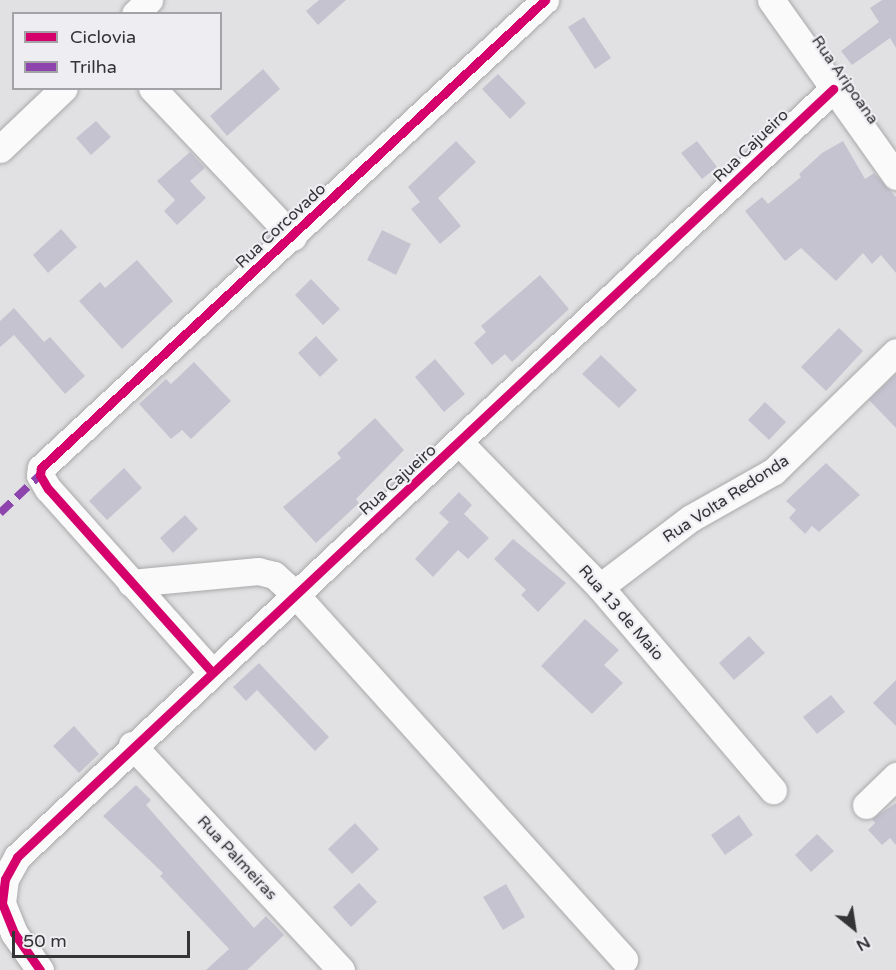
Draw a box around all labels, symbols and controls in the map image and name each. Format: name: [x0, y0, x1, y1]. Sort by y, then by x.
legend: [12, 12, 222, 90]
text: Ciclovia: [70, 26, 136, 48]
street label: Rua Aripoana: [807, 32, 883, 128]
text: Trilha: [70, 56, 117, 78]
street label: Rua Cajueiro: [709, 105, 793, 187]
street label: Rua Corcovado: [232, 179, 330, 273]
street label: Rua Cajueiro: [356, 440, 440, 520]
street label: Rua Volta Redonda: [659, 451, 793, 547]
street label: Rua 13 de Maio: [574, 561, 668, 665]
street label: Rua Palmeiras: [193, 812, 281, 904]
north arrow: [824, 898, 884, 958]
scale bar: [15, 919, 194, 957]
text: 50 m: [23, 930, 67, 952]
text: N: [852, 932, 874, 955]

